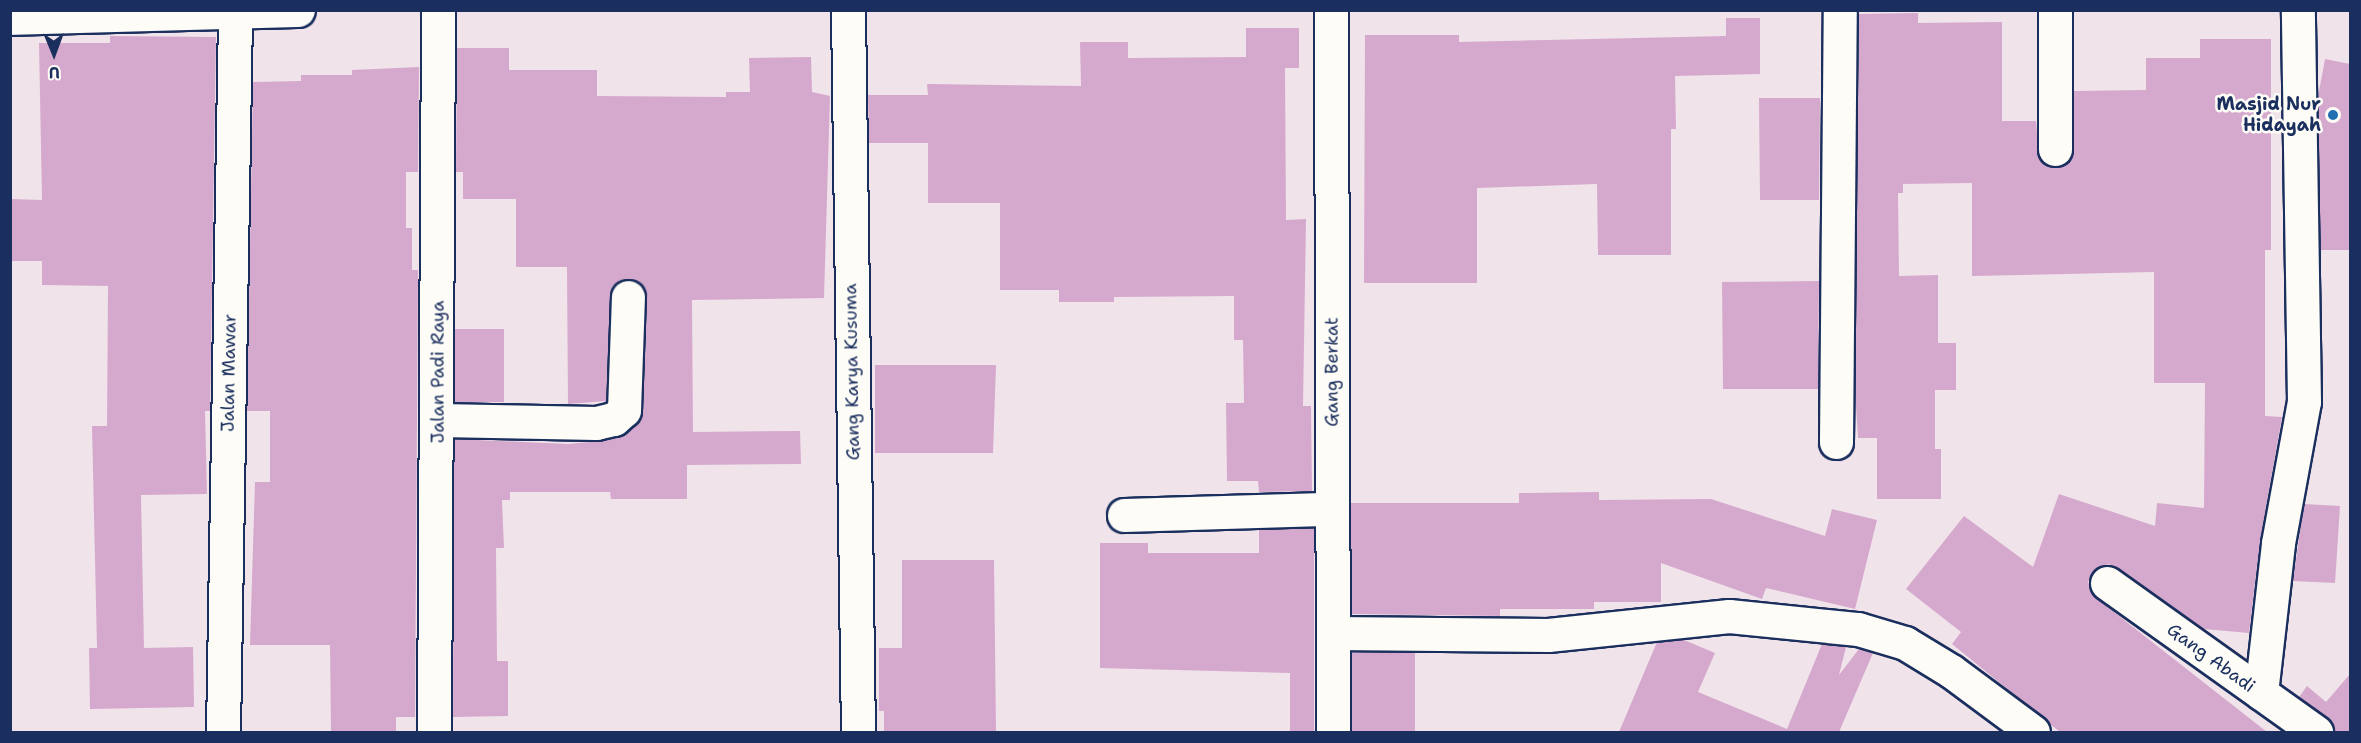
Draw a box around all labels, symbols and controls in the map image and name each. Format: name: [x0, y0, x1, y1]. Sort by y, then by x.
north arrow: [24, 24, 84, 84]
text: U: [49, 62, 60, 83]
place label: Masjid Nur Hidayah: [2216, 94, 2321, 136]
marker: Masjid Nur Hidayah: [2326, 108, 2340, 122]
street label: Gang Karya Kusuma: [840, 283, 864, 461]
street label: Jalan Padi Raya: [427, 301, 449, 443]
street label: Jalan Mawar: [217, 314, 241, 432]
street label: Gang Berkat: [1321, 317, 1343, 427]
street label: Gang Abadi: [2163, 619, 2259, 697]

